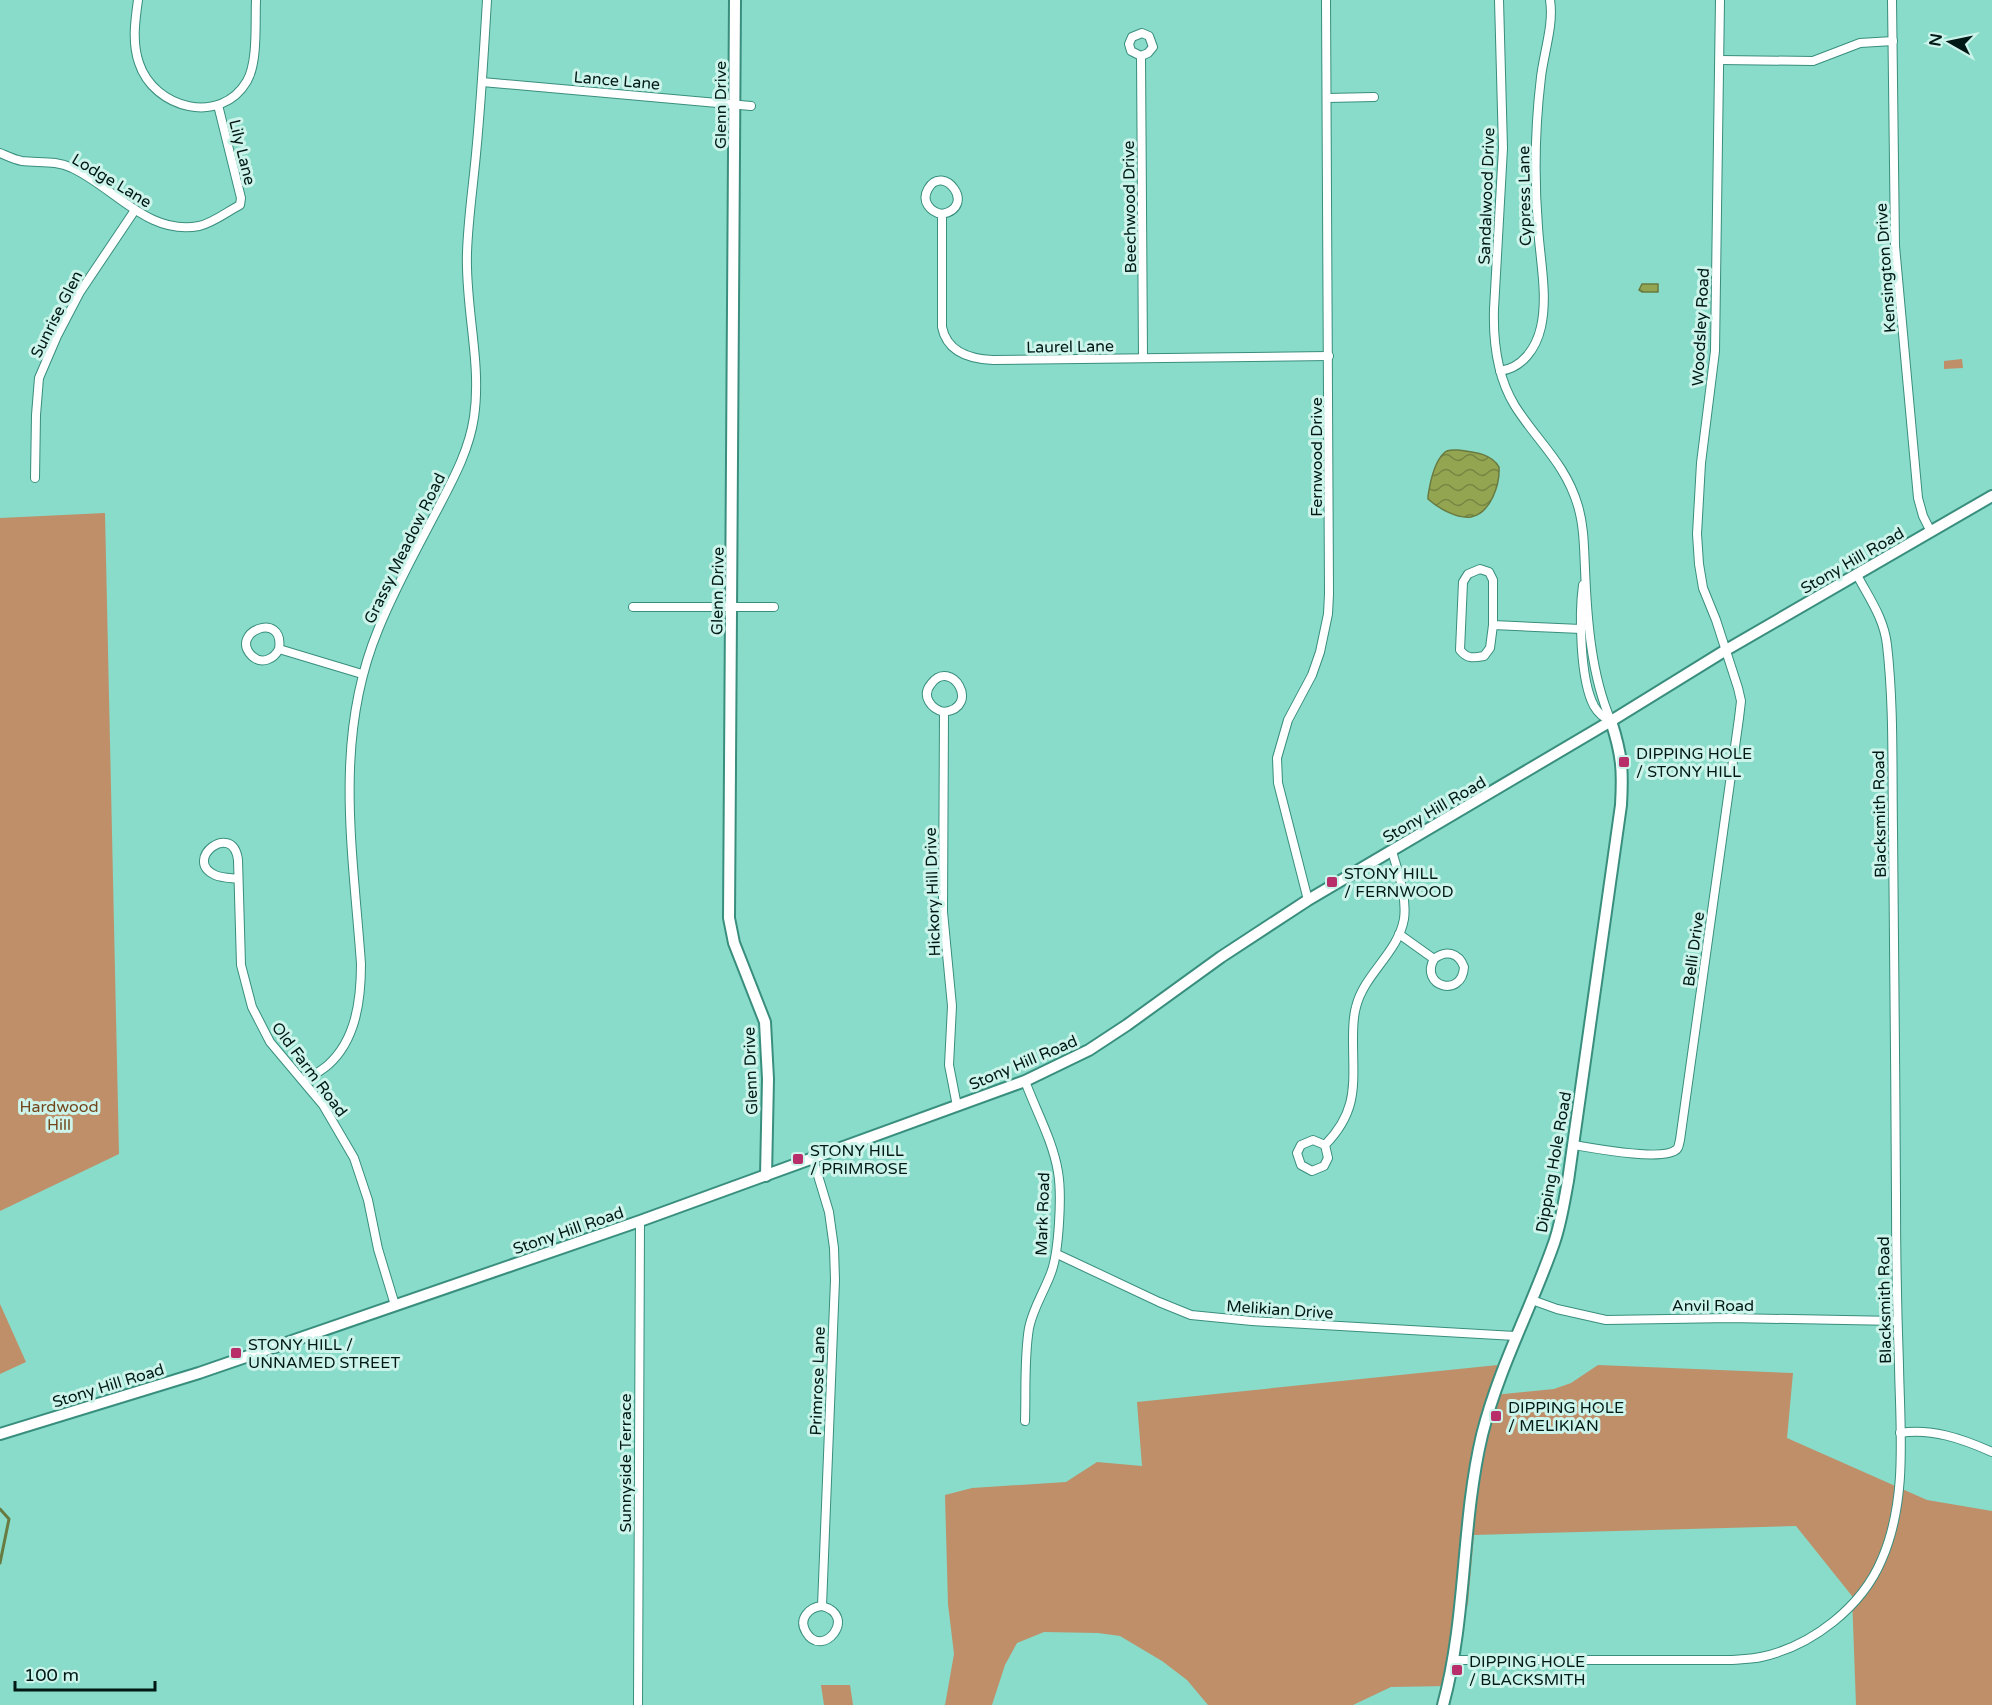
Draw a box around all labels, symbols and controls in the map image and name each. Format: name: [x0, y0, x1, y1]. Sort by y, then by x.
north arrow: [1920, 12, 1980, 72]
text: N: [1925, 32, 1947, 48]
street label: Glenn Drive: [711, 61, 731, 149]
street label: Lance Lane: [573, 67, 661, 95]
street label: Lily Lane: [224, 117, 260, 187]
street label: Sandalwood Drive: [1475, 127, 1499, 265]
street label: Beechwood Drive: [1119, 140, 1141, 274]
street label: Cypress Lane: [1514, 146, 1536, 246]
street label: Lodge Lane: [68, 149, 155, 212]
street label: Kensington Drive: [1871, 202, 1901, 334]
street label: Woodsley Road: [1688, 267, 1714, 387]
street label: Sunrise Glen: [26, 268, 87, 361]
street label: Laurel Lane: [1026, 336, 1114, 358]
street label: Fernwood Drive: [1307, 397, 1327, 517]
street label: Grassy Meadow Road: [360, 470, 450, 627]
street label: Stony Hill Road: [1797, 523, 1908, 598]
street label: Glenn Drive: [707, 547, 729, 635]
place label: DIPPING HOLE / STONY HILL: [1636, 744, 1752, 782]
street label: Blacksmith Road: [1869, 750, 1891, 878]
marker: DIPPING HOLE / STONY HILL: [1617, 755, 1631, 769]
street label: Stony Hill Road: [1379, 772, 1490, 847]
street label: Hickory Hill Drive: [921, 827, 945, 957]
place label: STONY HILL / FERNWOOD: [1344, 864, 1454, 902]
marker: STONY HILL / FERNWOOD: [1325, 875, 1339, 889]
street label: Belli Drive: [1679, 910, 1709, 988]
street label: Old Farm Road: [267, 1018, 351, 1121]
street label: Glenn Drive: [739, 1027, 763, 1115]
street label: Stony Hill Road: [966, 1031, 1081, 1095]
street label: Dipping Hole Road: [1532, 1090, 1576, 1234]
park label: Hardwood Hill: [19, 1097, 99, 1135]
place label: STONY HILL / PRIMROSE: [810, 1141, 908, 1179]
marker: STONY HILL / PRIMROSE: [791, 1152, 805, 1166]
street label: Mark Road: [1032, 1172, 1054, 1256]
street label: Stony Hill Road: [510, 1203, 626, 1259]
street label: Blacksmith Road: [1874, 1236, 1896, 1364]
street label: Melikian Drive: [1226, 1296, 1334, 1324]
street label: Anvil Road: [1672, 1296, 1754, 1316]
street label: Primrose Lane: [806, 1326, 830, 1436]
place label: STONY HILL / UNNAMED STREET: [248, 1335, 400, 1373]
marker: STONY HILL / UNNAMED STREET: [229, 1346, 243, 1360]
street label: Stony Hill Road: [50, 1359, 167, 1412]
street label: Sunnyside Terrace: [616, 1394, 636, 1532]
place label: DIPPING HOLE / MELIKIAN: [1508, 1398, 1624, 1436]
marker: DIPPING HOLE / MELIKIAN: [1489, 1409, 1503, 1423]
place label: DIPPING HOLE / BLACKSMITH: [1469, 1652, 1585, 1690]
scale bar: [15, 1654, 154, 1692]
marker: DIPPING HOLE / BLACKSMITH: [1450, 1663, 1464, 1677]
text: 100 m: [24, 1664, 79, 1686]

